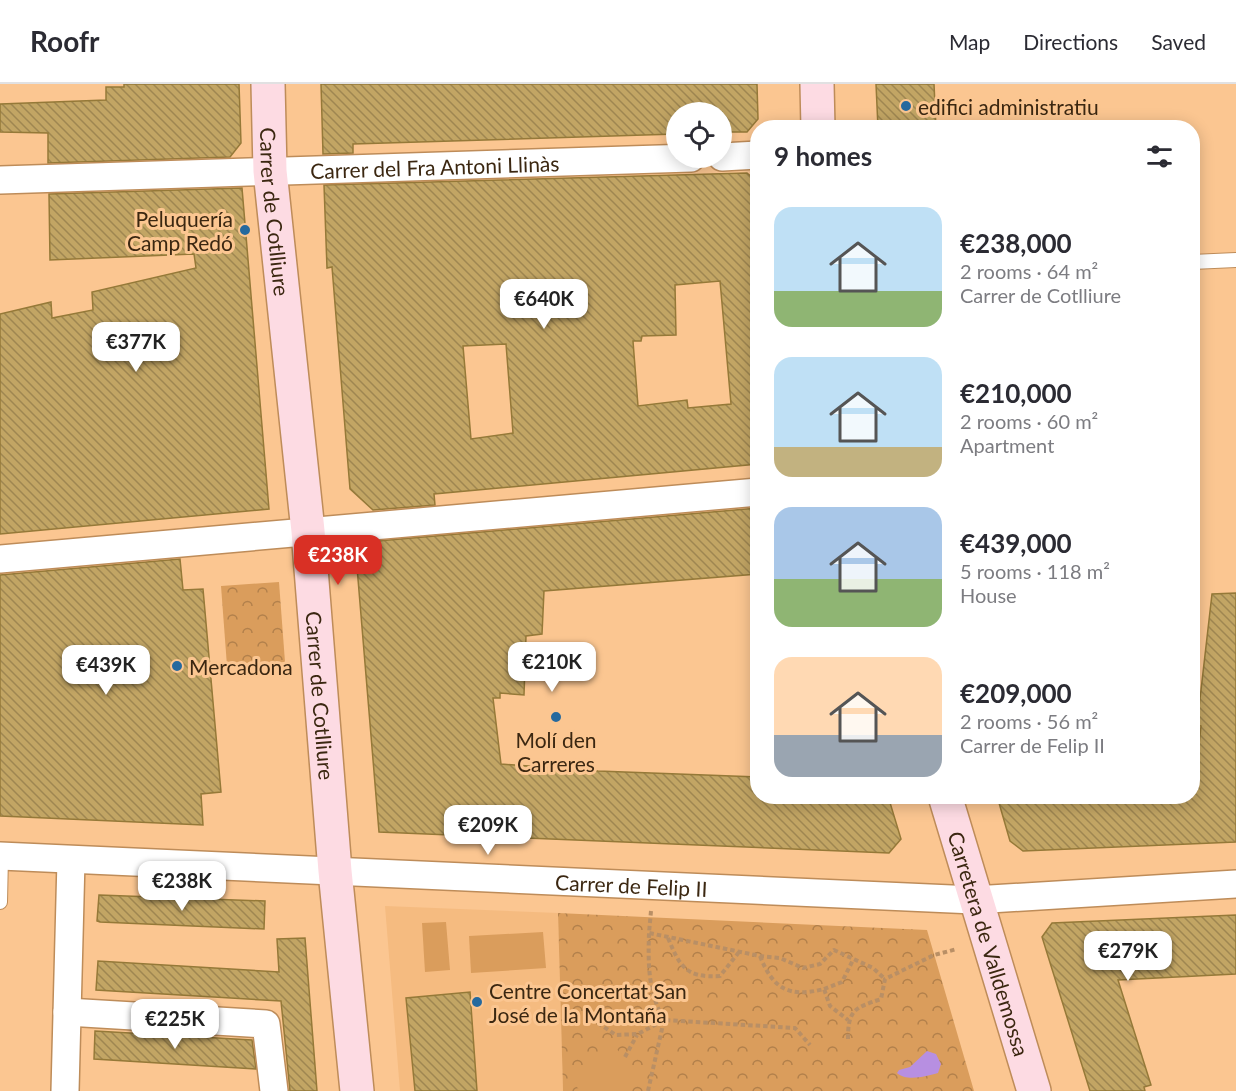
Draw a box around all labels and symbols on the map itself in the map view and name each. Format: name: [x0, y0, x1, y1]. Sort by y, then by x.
place label: edifici administratiu: [918, 94, 1099, 119]
marker: edifici administratiu: [899, 99, 913, 113]
street label: Carrer de Cotlliure: [256, 127, 296, 297]
street label: Carrer del Fra Antoni Llinàs: [310, 150, 560, 183]
place label: Peluquería Camp Redó: [127, 206, 233, 255]
marker: Peluquería Camp Redó: [238, 223, 252, 237]
pin: €640K: [502, 279, 586, 330]
pin: €377K: [94, 322, 178, 373]
pin: €238K: [296, 535, 380, 586]
street label: Carrer de Cotlliure: [302, 610, 340, 781]
pin: €210K: [510, 642, 594, 693]
pin: €439K: [64, 645, 148, 696]
place label: Mercadona: [189, 654, 293, 679]
marker: Mercadona: [170, 659, 184, 673]
marker: Molí den Carreres: [549, 710, 563, 724]
place label: Molí den Carreres: [515, 727, 597, 776]
pin: €209K: [446, 805, 530, 856]
street label: Carretera de Valldemossa: [944, 828, 1035, 1059]
pin: €238K: [140, 861, 224, 912]
street label: Carrer de Felip II: [555, 869, 708, 900]
pin: €279K: [1086, 931, 1170, 982]
place label: Centre Concertat San José de la Montaña: [489, 978, 687, 1027]
marker: Centre Concertat San José de la Montaña: [470, 995, 484, 1009]
pin: €225K: [133, 999, 217, 1050]

